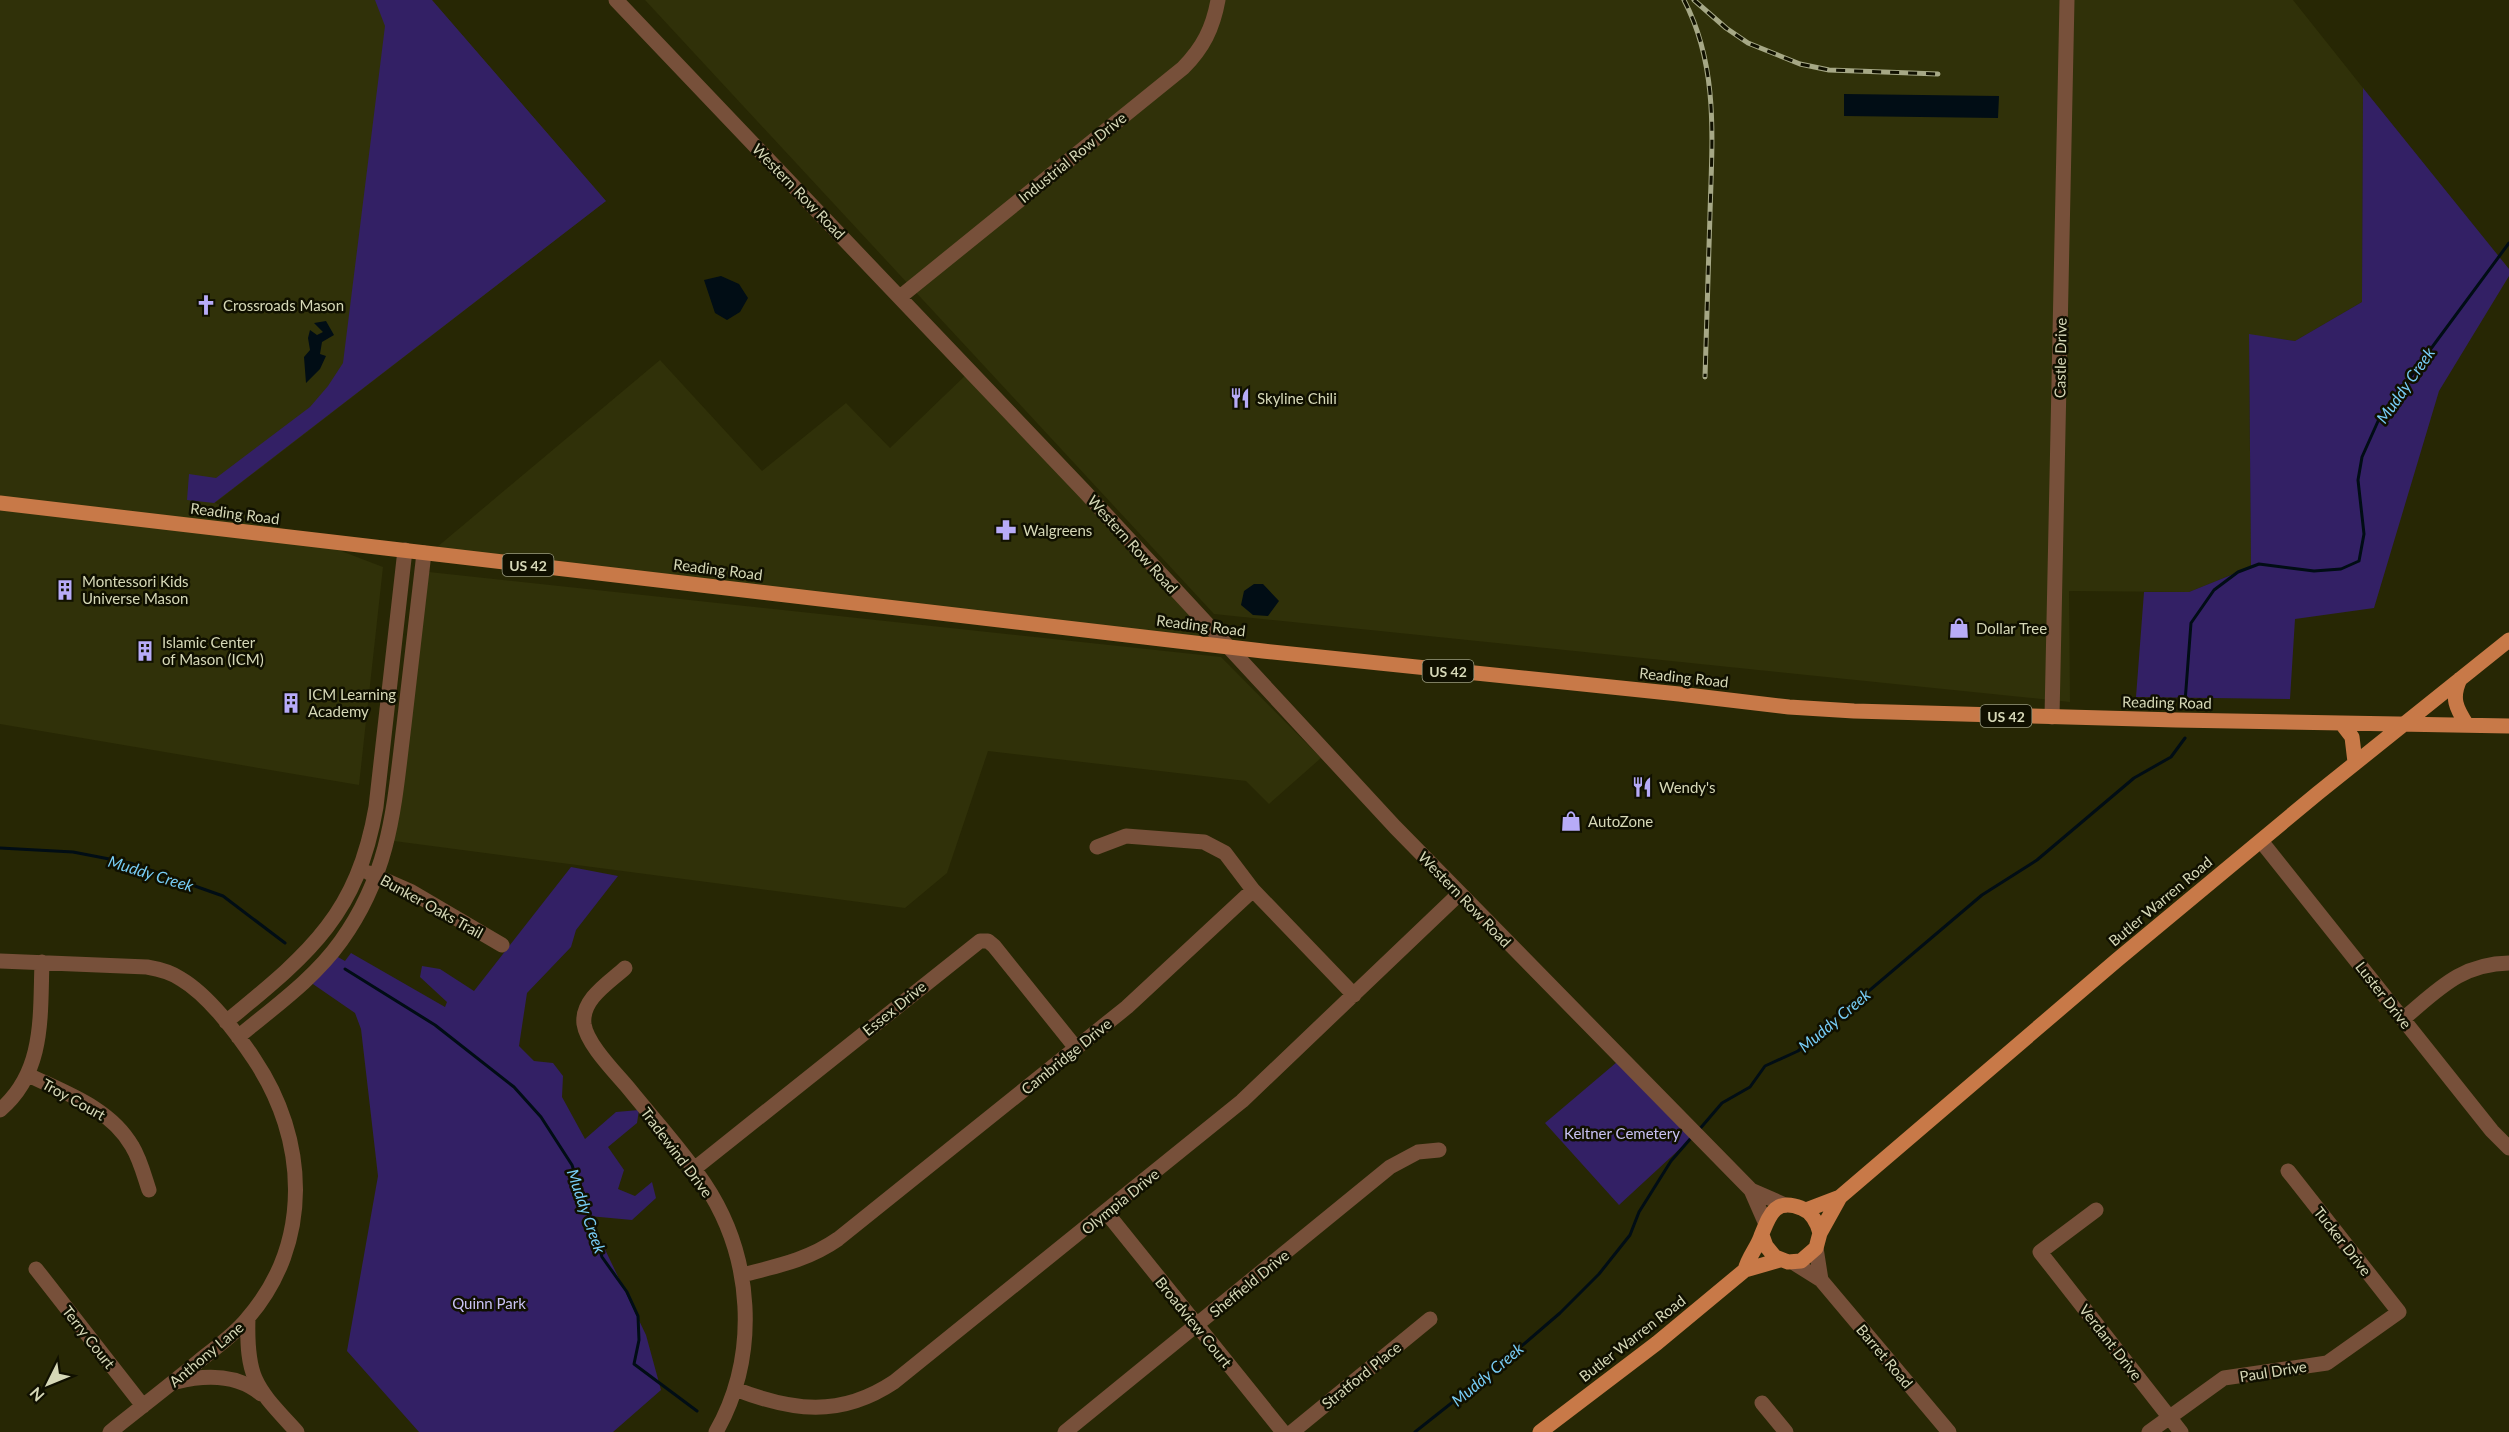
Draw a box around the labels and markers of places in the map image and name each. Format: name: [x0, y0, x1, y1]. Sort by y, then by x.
church icon: Crossroads Mason: [194, 293, 218, 317]
place label: Crossroads Mason: [223, 296, 344, 314]
restaurant icon: Skyline Chili: [1228, 386, 1252, 410]
place label: Skyline Chili: [1257, 389, 1337, 407]
pharmacy icon: Walgreens: [994, 518, 1018, 542]
place label: Walgreens: [1023, 521, 1092, 539]
place label: Montessori Kids Universe Mason: [82, 572, 189, 607]
building icon: Montessori Kids Universe Mason: [53, 578, 77, 602]
shop icon: Dollar Tree: [1947, 616, 1971, 640]
place label: Dollar Tree: [1976, 619, 2047, 637]
place label: Islamic Center of Mason (ICM): [162, 633, 264, 668]
building icon: Islamic Center of Mason (ICM): [133, 639, 157, 663]
place label: ICM Learning Academy: [308, 685, 396, 720]
building icon: ICM Learning Academy: [279, 691, 303, 715]
restaurant icon: Wendy's: [1630, 775, 1654, 799]
place label: Wendy's: [1659, 778, 1716, 796]
shop icon: AutoZone: [1559, 809, 1583, 833]
place label: AutoZone: [1588, 812, 1653, 830]

